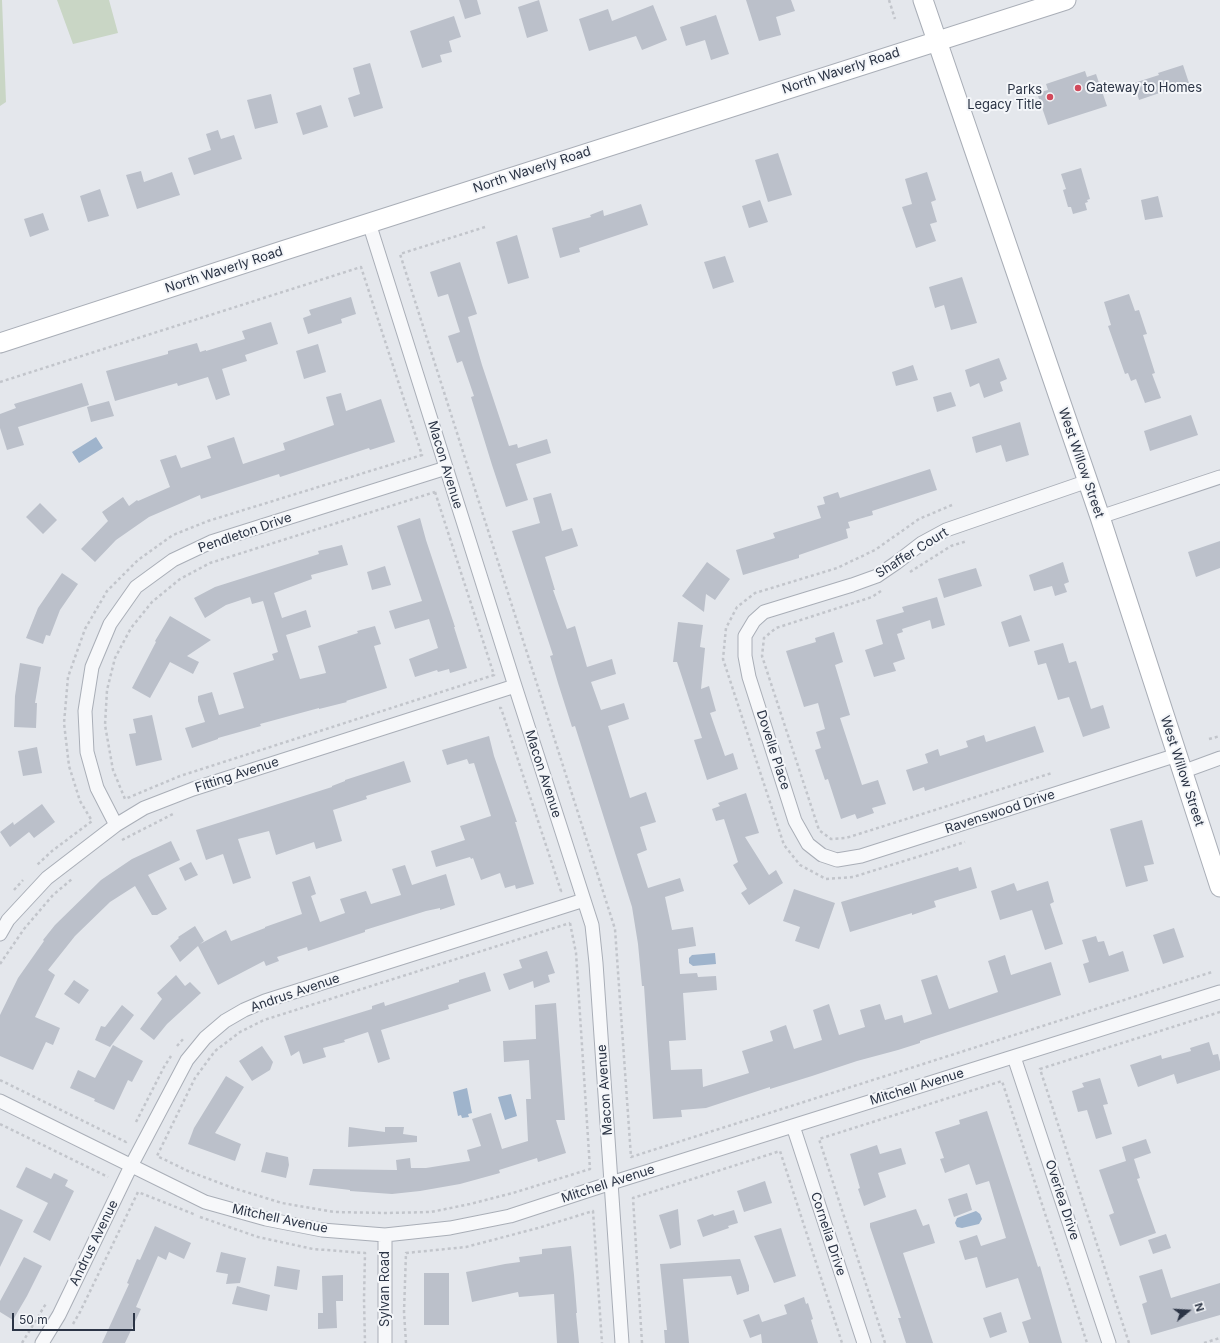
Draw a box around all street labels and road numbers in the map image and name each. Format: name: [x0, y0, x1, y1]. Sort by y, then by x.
street label: North Waverly Road: [780, 45, 902, 97]
street label: North Waverly Road: [471, 144, 593, 196]
street label: North Waverly Road: [163, 244, 285, 296]
street label: West Willow Street: [1055, 406, 1107, 520]
street label: Macon Avenue: [424, 419, 466, 511]
street label: Pendleton Drive: [196, 510, 294, 556]
street label: Shaffer Court: [873, 525, 951, 581]
street label: Dovelle Place: [753, 708, 793, 792]
street label: West Willow Street: [1157, 714, 1207, 828]
street label: Macon Avenue: [521, 728, 565, 820]
street label: Fitting Avenue: [193, 754, 281, 796]
street label: Ravenswood Drive: [943, 787, 1057, 837]
street label: Andrus Avenue: [248, 970, 342, 1016]
street label: Macon Avenue: [594, 1044, 616, 1136]
street label: Mitchell Avenue: [868, 1065, 966, 1109]
street label: Overlea Drive: [1042, 1158, 1082, 1242]
street label: Mitchell Avenue: [559, 1162, 657, 1206]
street label: Cornelia Drive: [807, 1190, 849, 1278]
street label: Andrus Avenue: [67, 1198, 121, 1288]
street label: Mitchell Avenue: [231, 1201, 329, 1237]
street label: Sylvan Road: [377, 1251, 393, 1327]

